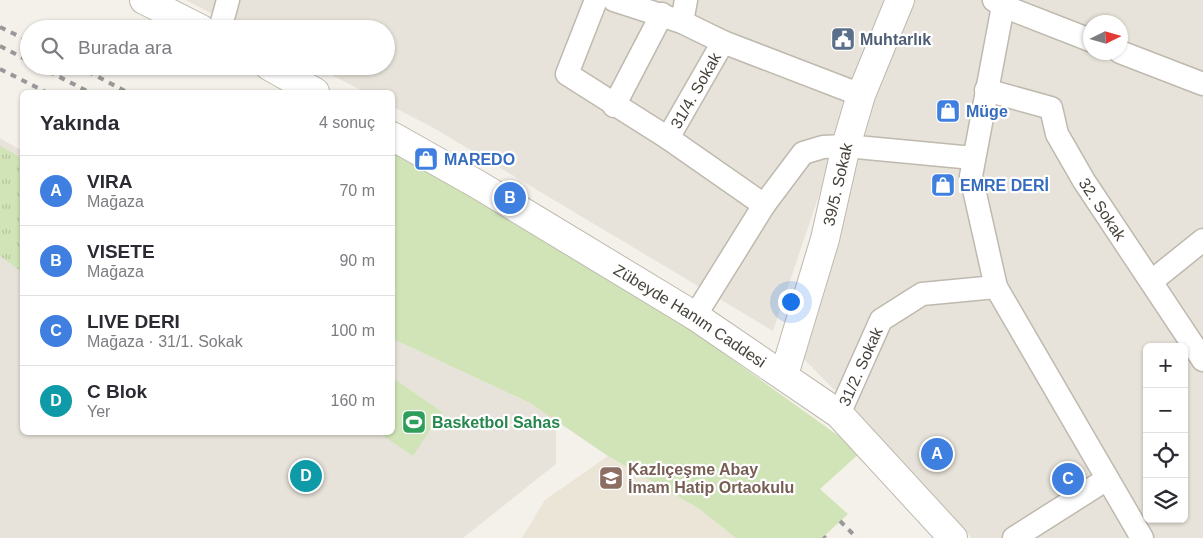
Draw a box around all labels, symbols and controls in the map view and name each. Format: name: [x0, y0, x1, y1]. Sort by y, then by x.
north arrow: [1083, 15, 1128, 60]
search box: [20, 20, 395, 75]
public building icon: Muhtarlık: [830, 26, 856, 52]
place label: Muhtarlık: [860, 31, 931, 48]
icon: search: [38, 34, 66, 62]
text: Burada ara: [78, 37, 172, 58]
street label: 31/4. Sokak: [667, 49, 725, 131]
shop icon: Müge: [935, 98, 961, 124]
place label: Müge: [966, 103, 1008, 120]
text: Yakında: [40, 111, 119, 134]
text: 4 sonuç: [319, 114, 375, 131]
street label: 39/5. Sokak: [820, 140, 856, 228]
shop icon: MAREDO: [413, 146, 439, 172]
place label: MAREDO: [444, 151, 515, 168]
text: VIRA: [87, 171, 132, 192]
shop icon: EMRE DERİ: [930, 172, 956, 198]
street label: 32. Sokak: [1075, 175, 1130, 244]
place label: EMRE DERİ: [960, 177, 1049, 194]
pin: B: [494, 179, 526, 217]
text: A: [50, 182, 62, 199]
text: 70 m: [339, 182, 375, 199]
text: Mağaza: [87, 193, 144, 210]
text: VISETE: [87, 241, 155, 262]
text: B: [50, 252, 62, 269]
text: 90 m: [339, 252, 375, 269]
street label: Zübeyde Hanım Caddesi: [611, 261, 769, 371]
text: Mağaza: [87, 263, 144, 280]
your location: [778, 289, 804, 315]
text: LIVE DERI: [87, 311, 180, 332]
text: C: [50, 322, 62, 339]
text: 100 m: [331, 322, 375, 339]
street label: 31/2. Sokak: [836, 324, 886, 409]
text: Mağaza · 31/1. Sokak: [87, 333, 243, 350]
map controls: [1143, 343, 1188, 523]
button: +: [1143, 343, 1188, 388]
text: C Blok: [87, 381, 147, 402]
button: −: [1143, 388, 1188, 433]
text: D: [50, 392, 62, 409]
text: 160 m: [331, 392, 375, 409]
text: Yer: [87, 403, 110, 420]
sports icon: Basketbol Sahas: [401, 409, 427, 435]
place label: Basketbol Sahas: [432, 414, 560, 431]
button: locate: [1143, 433, 1188, 478]
pin: A: [921, 435, 953, 473]
pin: D: [290, 457, 322, 495]
pin: C: [1052, 460, 1084, 498]
place label: Kazlıçeşme Abay İmam Hatip Ortaokulu: [628, 461, 794, 496]
school or university icon: Kazlıçeşme Abay İmam Hatip Ortaokulu: [598, 465, 624, 491]
button: layers: [1143, 478, 1188, 523]

